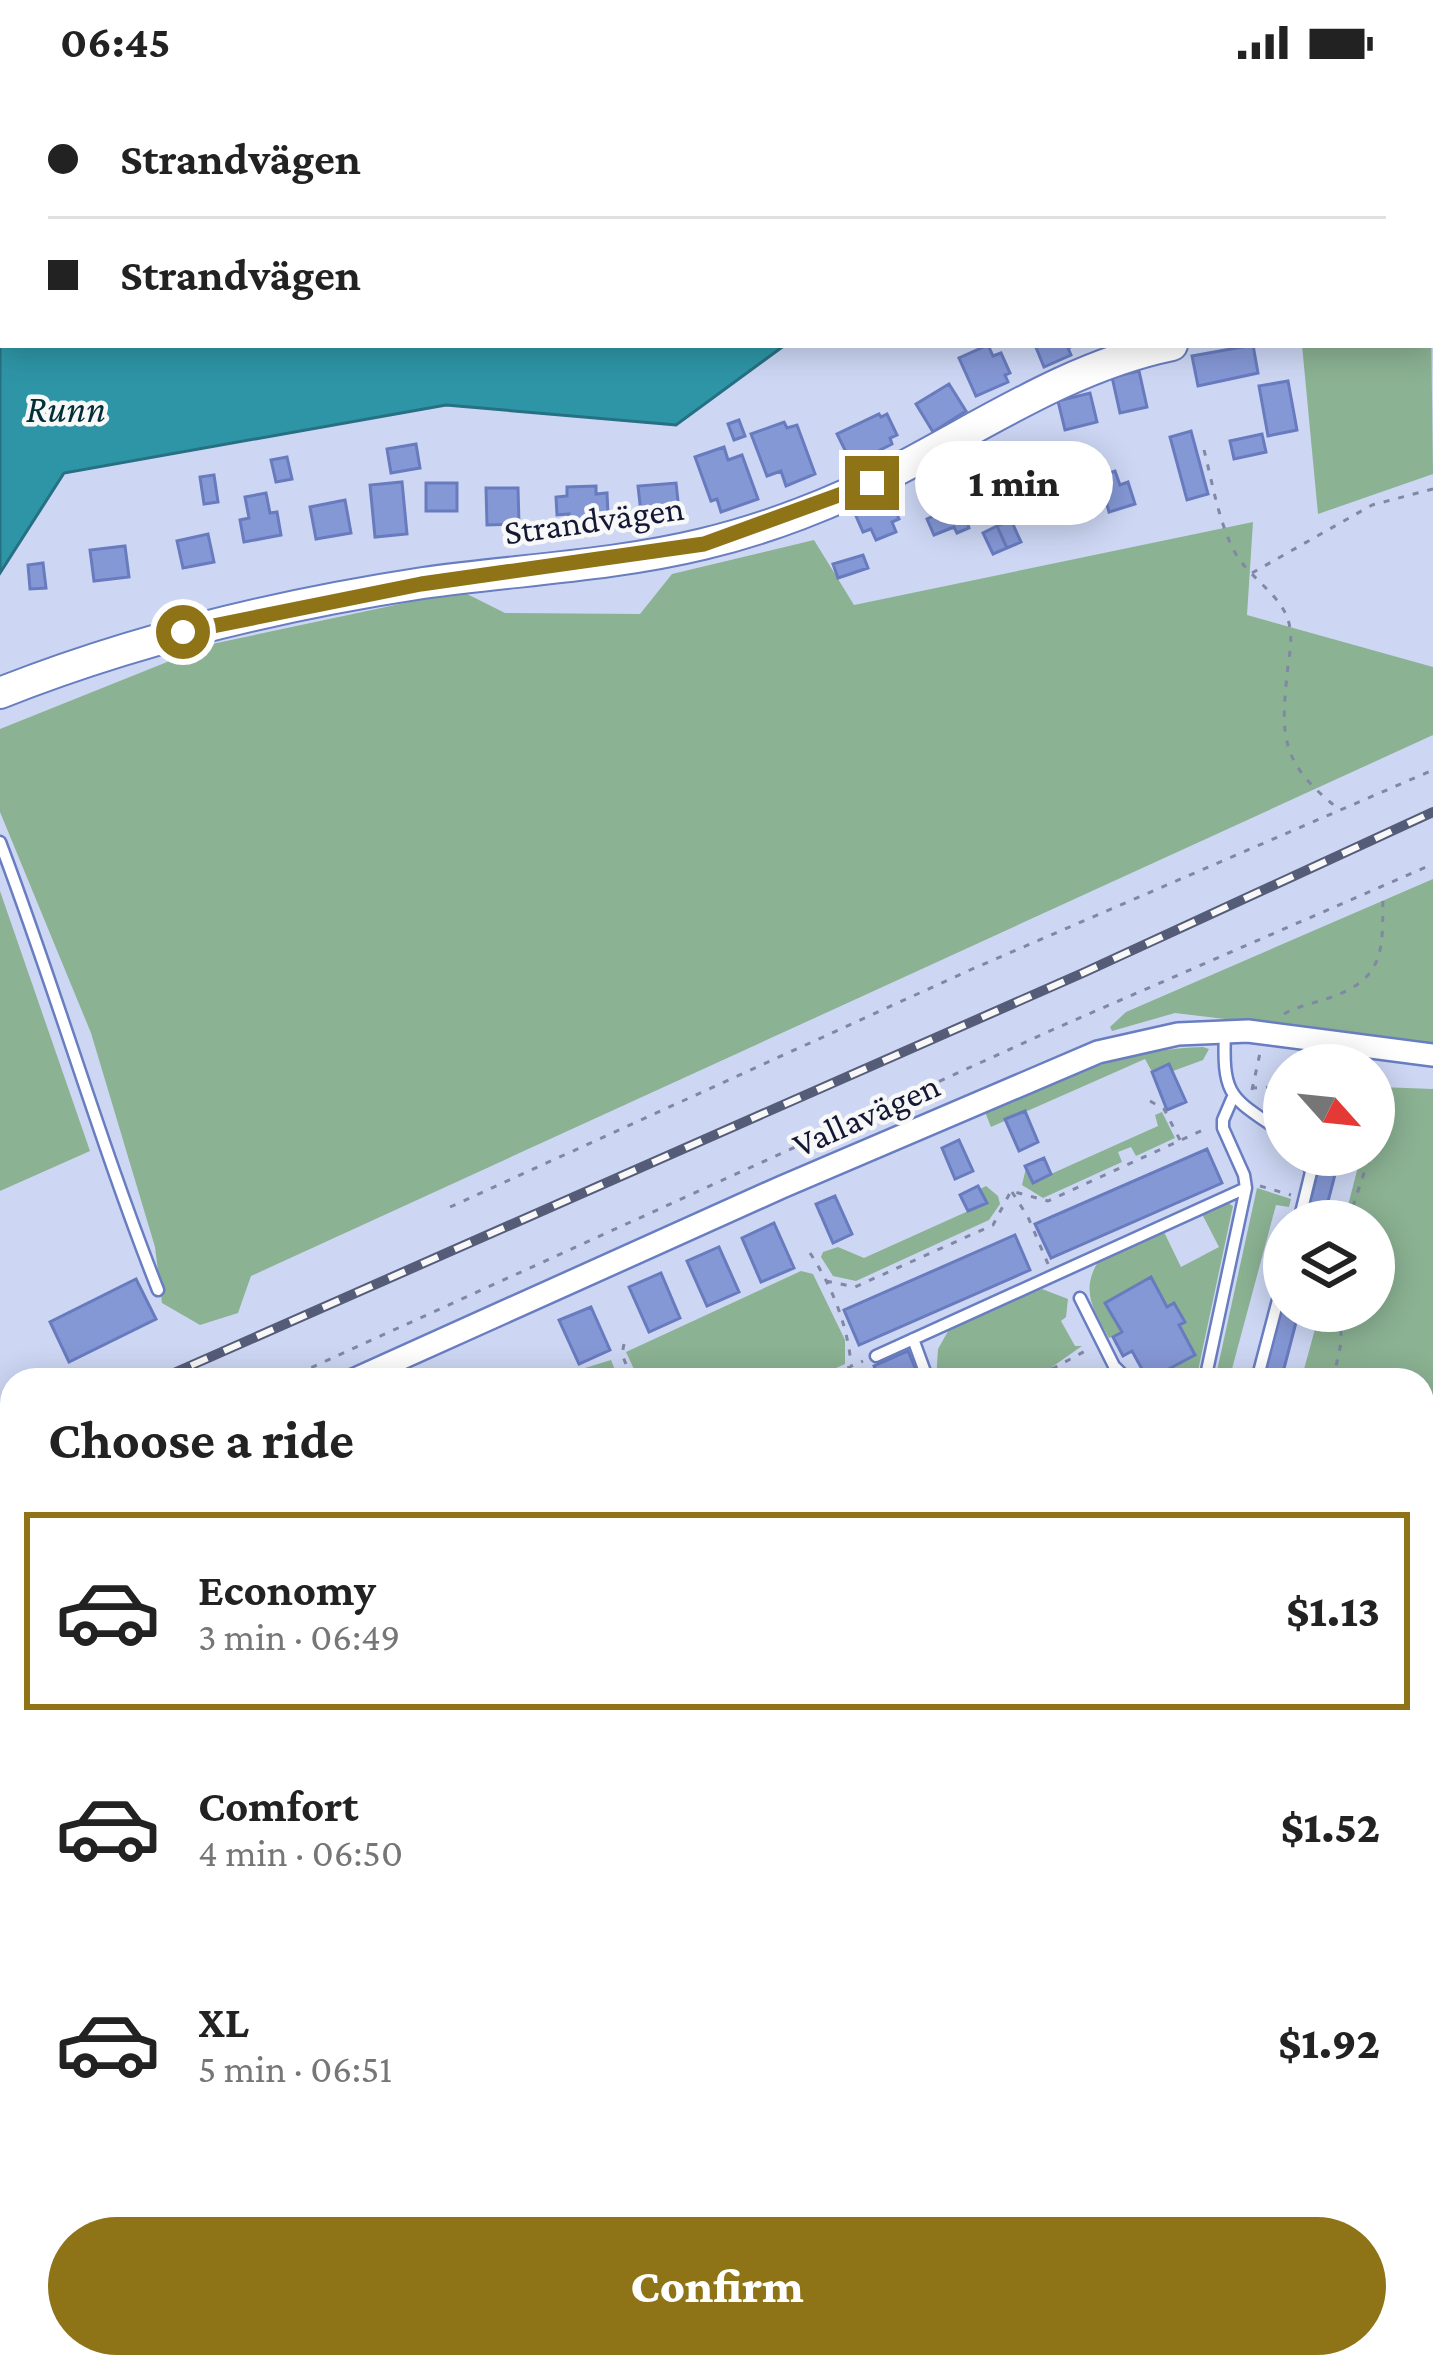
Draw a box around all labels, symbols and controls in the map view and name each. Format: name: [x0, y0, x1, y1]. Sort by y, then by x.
text: 06:45: [60, 17, 171, 67]
text: Strandvägen: [120, 134, 361, 184]
text: Strandvägen: [120, 250, 361, 300]
water label: Runn: [26, 387, 106, 430]
callout: 1 min: [914, 441, 1112, 525]
route end: [845, 456, 899, 510]
text: 1 min: [968, 461, 1060, 504]
street label: Strandvägen: [501, 488, 687, 552]
route start: [156, 605, 210, 659]
north arrow: [1263, 1044, 1395, 1176]
map controls: [1263, 1044, 1395, 1332]
street label: Vallavägen: [786, 1065, 946, 1165]
button: layers: [1263, 1200, 1395, 1332]
text: Choose a ride: [48, 1410, 354, 1470]
icon: car: [54, 1557, 162, 1665]
text: Economy: [198, 1565, 376, 1615]
text: $1.13: [1286, 1586, 1380, 1636]
text: 3 min · 06:49: [198, 1615, 400, 1658]
icon: car: [54, 1773, 162, 1881]
text: Comfort: [198, 1781, 359, 1831]
text: $1.52: [1280, 1802, 1380, 1852]
text: 4 min · 06:50: [198, 1831, 403, 1874]
icon: car: [54, 1989, 162, 2097]
text: XL: [198, 1997, 249, 2047]
text: $1.92: [1278, 2018, 1380, 2068]
text: 5 min · 06:51: [198, 2047, 392, 2090]
button: Confirm: [48, 2217, 1386, 2355]

